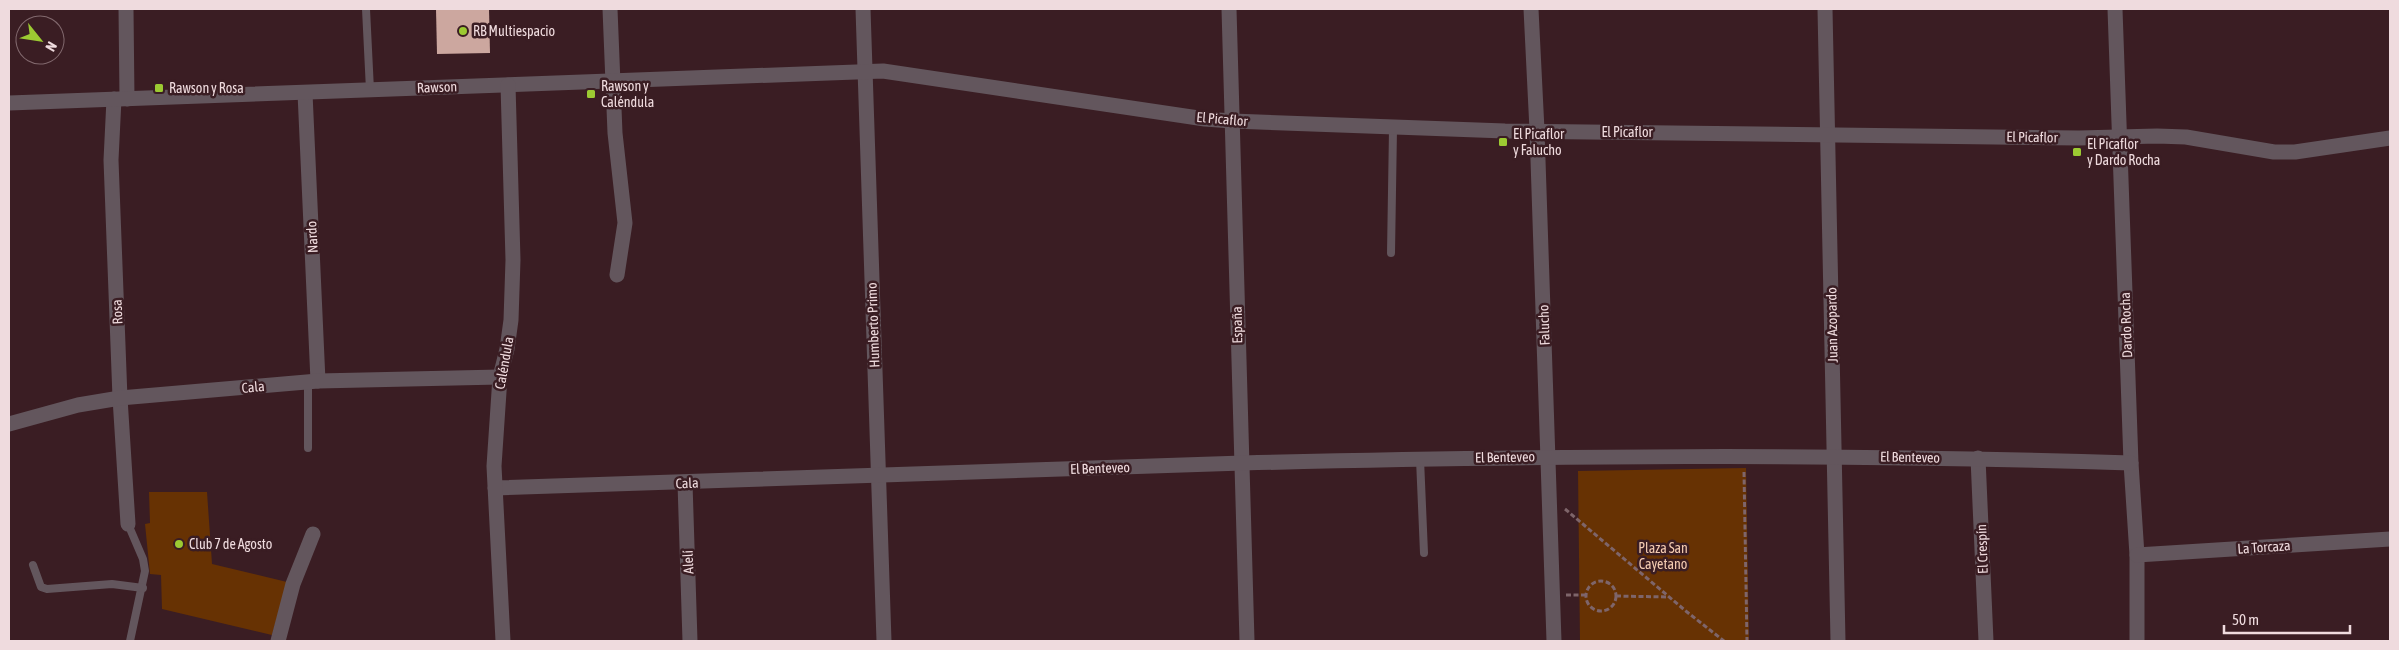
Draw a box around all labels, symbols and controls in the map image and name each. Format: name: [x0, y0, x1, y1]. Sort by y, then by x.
north arrow: [15, 15, 65, 65]
place label: RB Multiespacio: [473, 23, 555, 39]
marker: RB Multiespacio: [457, 25, 469, 37]
text: N: [42, 39, 60, 54]
street label: Rawson: [417, 78, 457, 96]
place label: Rawson y Caléndula: [601, 78, 654, 110]
place label: Rawson y Rosa: [169, 80, 244, 96]
marker: Rawson y Rosa: [153, 82, 165, 94]
marker: Rawson y Caléndula: [585, 88, 597, 100]
street label: El Picaflor: [1196, 109, 1249, 129]
street label: El Picaflor: [1601, 124, 1653, 140]
place label: El Picaflor y Falucho: [1513, 126, 1565, 158]
street label: El Picaflor: [2006, 129, 2059, 145]
marker: El Picaflor y Falucho: [1497, 136, 1509, 148]
place label: El Picaflor y Dardo Rocha: [2087, 136, 2160, 168]
marker: El Picaflor y Dardo Rocha: [2071, 146, 2083, 158]
street label: Nardo: [303, 221, 321, 253]
street label: Humberto Primo: [864, 282, 882, 368]
street label: Juan Azopardo: [1823, 287, 1841, 363]
street label: Dardo Rocha: [2117, 292, 2135, 358]
street label: Rosa: [109, 299, 125, 325]
street label: Falucho: [1535, 304, 1553, 346]
street label: España: [1229, 306, 1245, 344]
street label: Caléndula: [492, 335, 516, 391]
street label: Cala: [241, 378, 265, 396]
street label: El Benteveo: [1475, 448, 1535, 466]
street label: El Benteveo: [1880, 448, 1940, 466]
street label: El Benteveo: [1070, 459, 1130, 477]
street label: Cala: [675, 475, 699, 491]
street label: El Crespín: [1973, 524, 1991, 574]
place label: Club 7 de Agosto: [189, 536, 272, 552]
street label: La Torcaza: [2237, 537, 2291, 557]
marker: Club 7 de Agosto: [173, 538, 185, 550]
park label: Plaza San Cayetano: [1638, 540, 1688, 572]
street label: Alelí: [680, 550, 696, 574]
scale bar: [2224, 602, 2350, 634]
text: 50 m: [2232, 611, 2259, 628]

